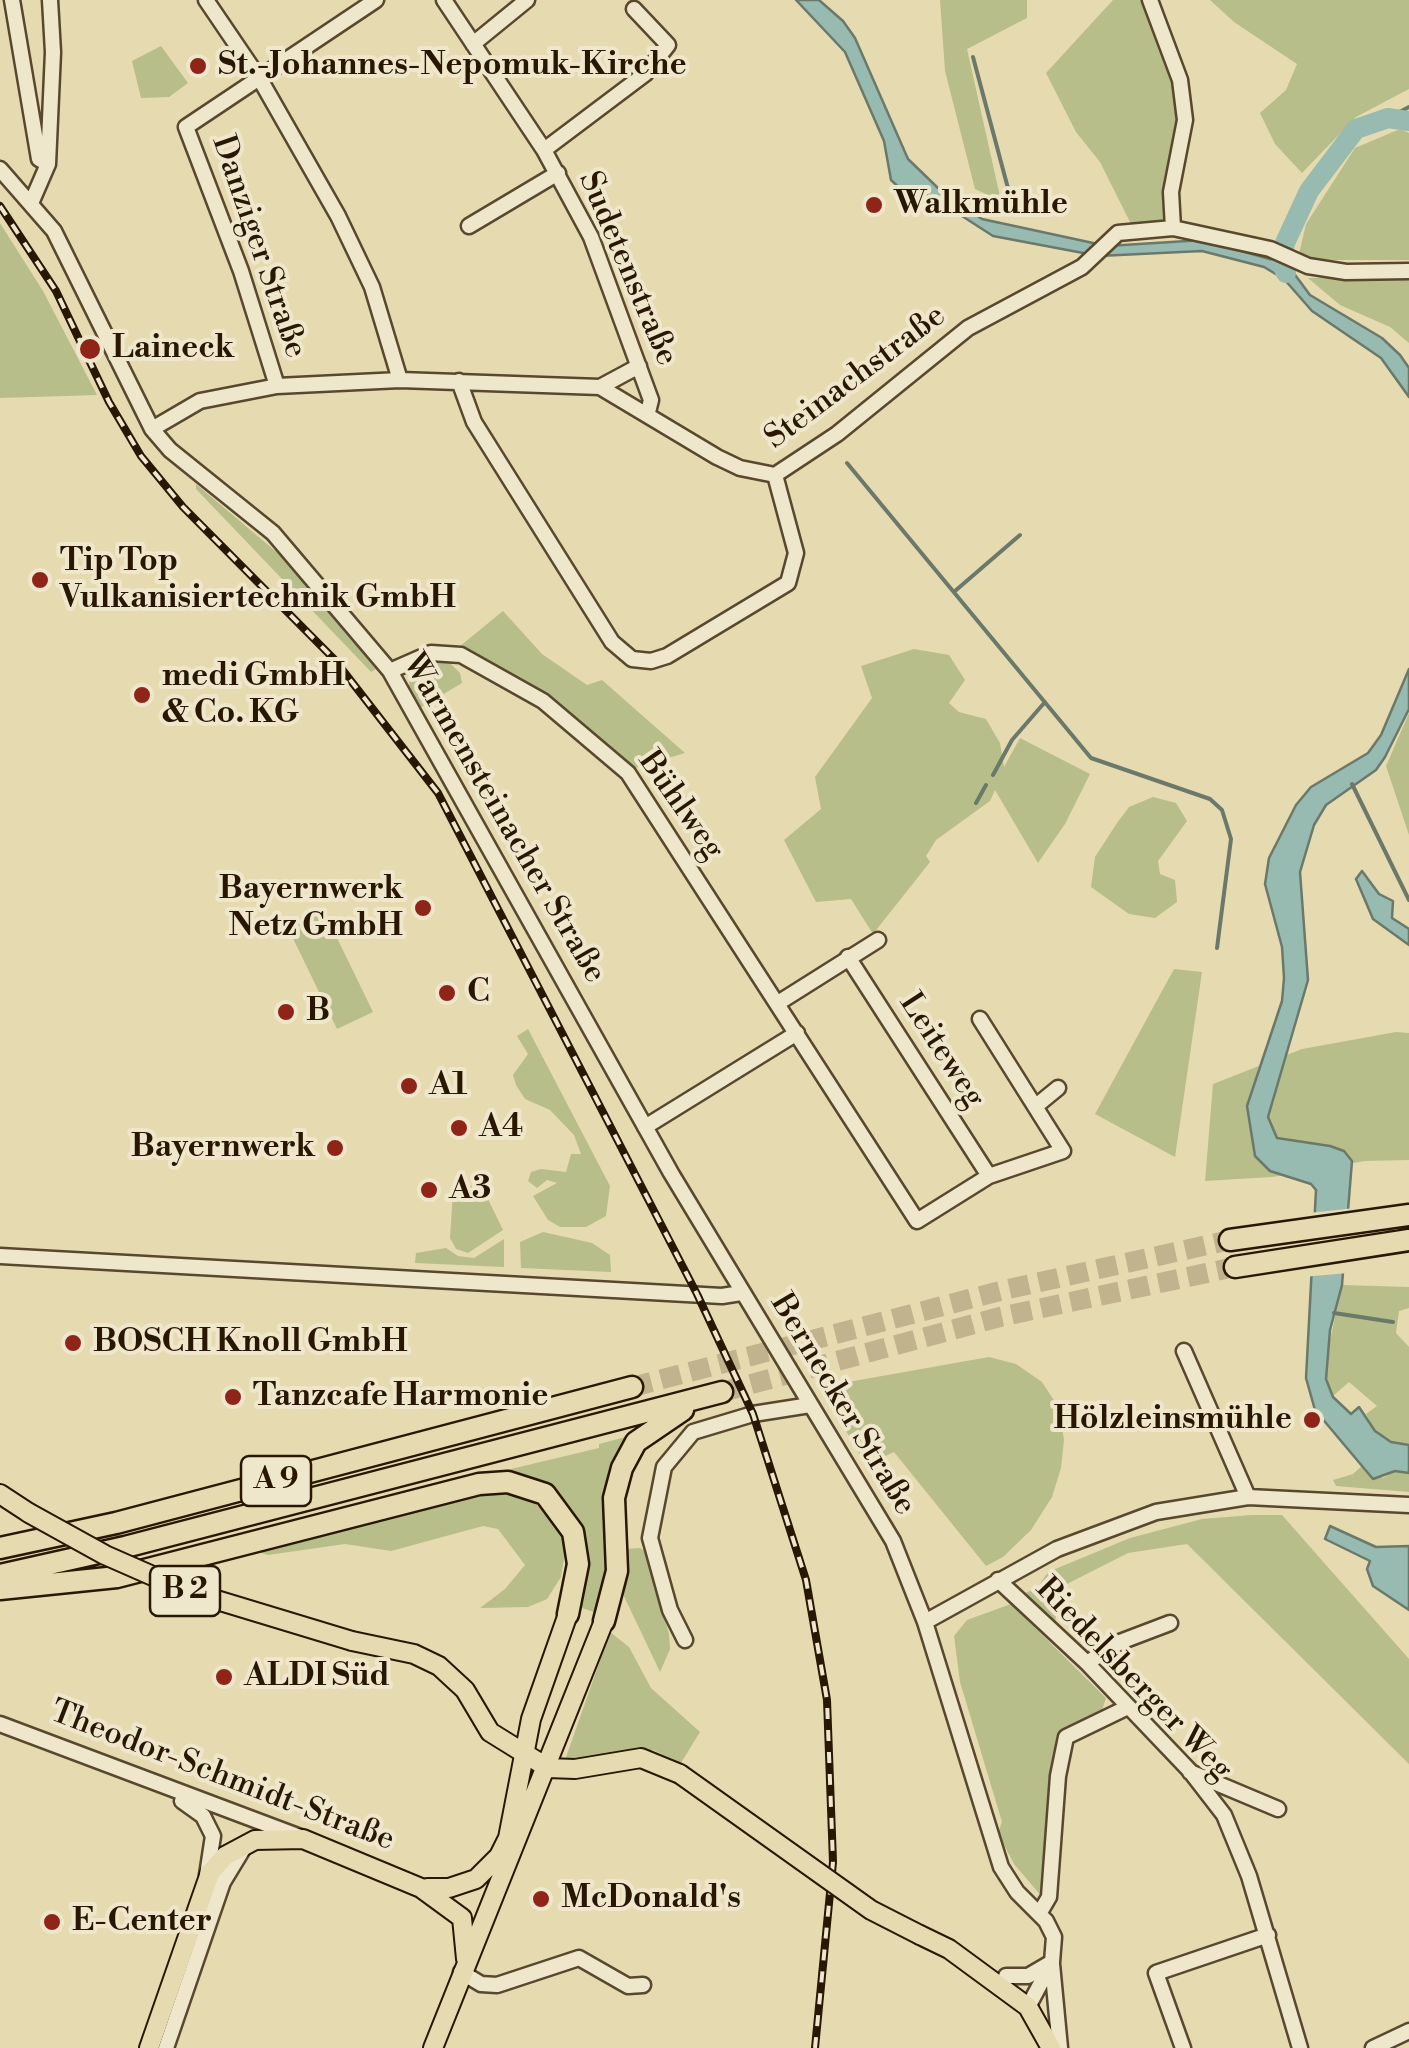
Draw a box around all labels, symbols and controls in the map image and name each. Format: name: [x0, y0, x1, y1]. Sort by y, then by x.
place label: St.-Johannes-Nepomuk-Kirche: [218, 47, 687, 85]
marker: St.-Johannes-Nepomuk-Kirche: [187, 55, 209, 77]
street label: Danziger Straße: [202, 131, 314, 363]
street label: Sudetenstraße: [569, 166, 685, 372]
place label: Walkmühle: [894, 186, 1068, 224]
marker: Walkmühle: [863, 194, 885, 216]
street label: Steinachstraße: [758, 298, 954, 458]
place label: Laineck: [112, 330, 234, 368]
marker: Laineck: [77, 336, 103, 362]
place label: Tip Top Vulkanisiertechnik GmbH: [60, 543, 456, 618]
marker: Tip Top Vulkanisiertechnik GmbH: [29, 569, 51, 591]
street label: Warmensteinacher Straße: [393, 648, 613, 990]
place label: medi GmbH & Co. KG: [162, 658, 345, 733]
marker: medi GmbH & Co. KG: [131, 684, 153, 706]
street label: Bühlweg: [629, 744, 731, 868]
place label: Bayernwerk Netz GmbH: [219, 871, 403, 946]
marker: Bayernwerk Netz GmbH: [412, 897, 434, 919]
place label: C: [467, 974, 490, 1012]
marker: C: [436, 982, 458, 1004]
street label: Leiteweg: [890, 986, 992, 1116]
place label: B: [306, 993, 330, 1031]
marker: B: [275, 1001, 297, 1023]
place label: A1: [429, 1067, 467, 1105]
marker: A1: [398, 1075, 420, 1097]
place label: A4: [479, 1109, 523, 1147]
marker: A4: [448, 1117, 470, 1139]
place label: Bayernwerk: [131, 1129, 315, 1167]
marker: Bayernwerk: [324, 1137, 346, 1159]
place label: A3: [449, 1171, 491, 1209]
marker: A3: [418, 1179, 440, 1201]
street label: Bernecker Straße: [761, 1287, 923, 1523]
place label: BOSCH Knoll GmbH: [93, 1324, 408, 1362]
marker: BOSCH Knoll GmbH: [62, 1332, 84, 1354]
place label: Tanzcafe Harmonie: [253, 1378, 548, 1416]
marker: Tanzcafe Harmonie: [222, 1386, 244, 1408]
place label: Hölzleinsmühle: [1053, 1401, 1292, 1439]
marker: Hölzleinsmühle: [1301, 1409, 1323, 1431]
road number: A 9: [241, 1456, 311, 1506]
road number: B 2: [150, 1566, 220, 1616]
street label: Riedelsberger Weg: [1026, 1571, 1240, 1789]
place label: ALDI Süd: [244, 1658, 390, 1696]
marker: ALDI Süd: [213, 1666, 235, 1688]
street label: Theodor-Schmidt-Straße: [45, 1694, 399, 1860]
place label: McDonald's: [561, 1880, 741, 1918]
marker: McDonald's: [530, 1888, 552, 1910]
place label: E-Center: [72, 1903, 212, 1941]
marker: E-Center: [41, 1911, 63, 1933]

